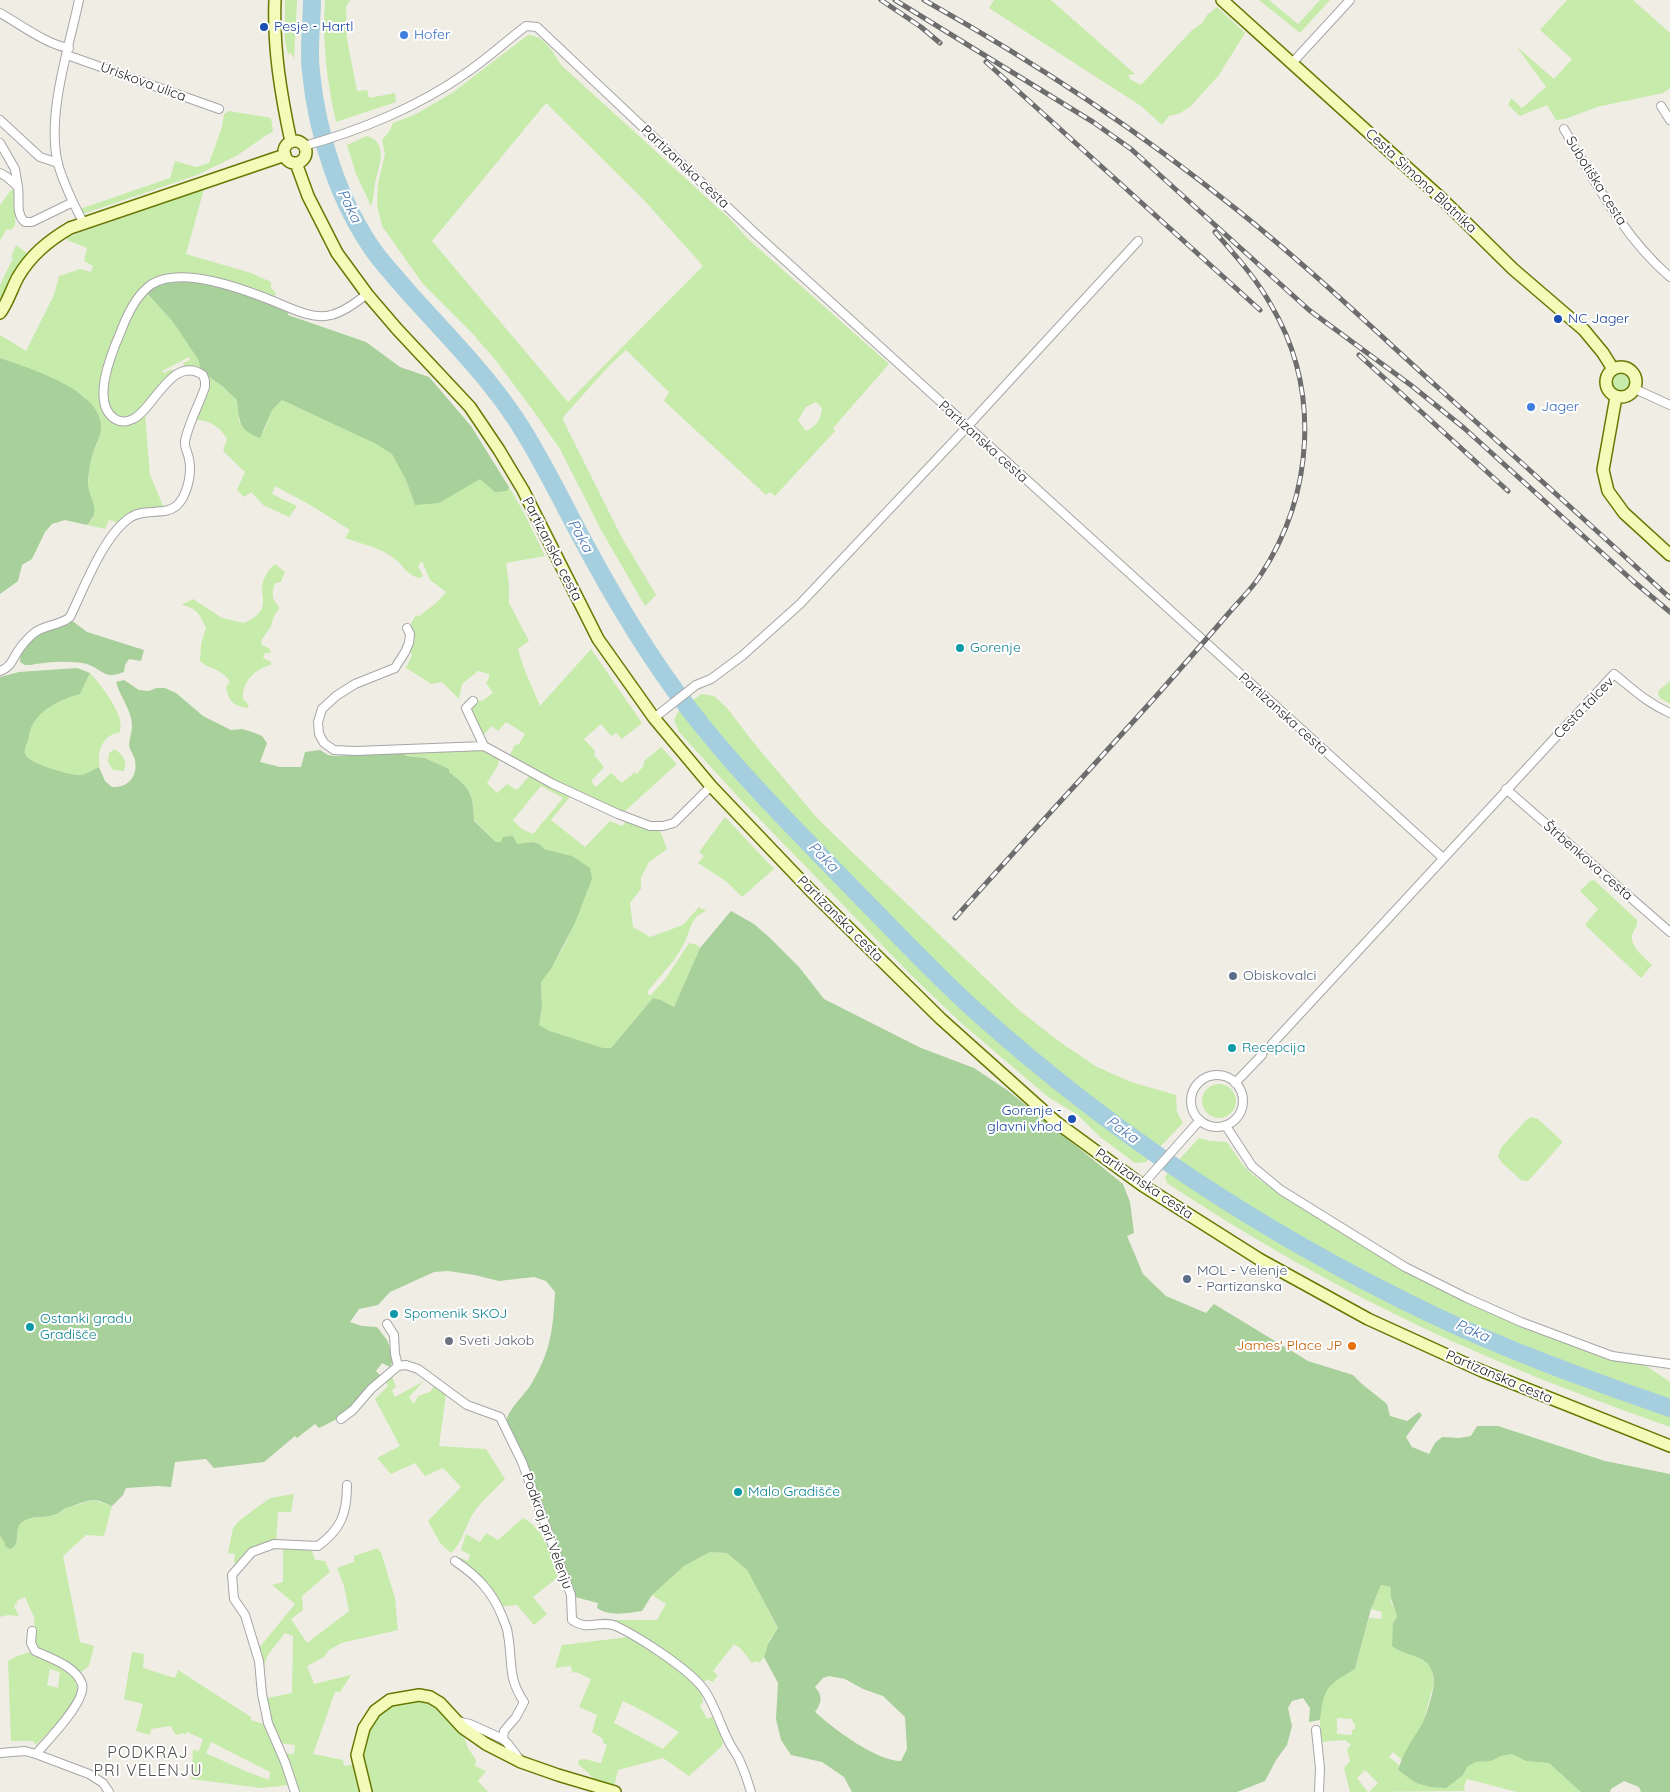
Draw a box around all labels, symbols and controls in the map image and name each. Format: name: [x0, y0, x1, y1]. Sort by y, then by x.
place label: Pesje - Hartl: [274, 19, 353, 35]
marker: Pesje - Hartl: [258, 21, 270, 33]
place label: Hofer: [414, 27, 450, 43]
marker: Hofer: [398, 29, 410, 41]
street label: Uriskova ulica: [98, 59, 188, 105]
street label: Partizanska cesta: [637, 122, 733, 212]
street label: Cesta Simona Blatnika: [1362, 125, 1480, 237]
street label: Subotiška cesta: [1562, 133, 1630, 229]
water label: Paka: [333, 186, 365, 226]
place label: NC Jager: [1568, 311, 1629, 327]
marker: NC Jager: [1552, 313, 1564, 325]
street label: Partizanska cesta: [935, 397, 1031, 487]
place label: Jager: [1541, 399, 1579, 415]
marker: Jager: [1525, 401, 1537, 413]
street label: Partizanska cesta: [519, 494, 585, 604]
water label: Paka: [564, 516, 596, 556]
place label: Gorenje: [970, 640, 1021, 656]
marker: Gorenje: [954, 642, 966, 654]
street label: Partizanska cesta: [1235, 669, 1331, 759]
street label: Cesta talcev: [1550, 674, 1618, 742]
street label: Štrbenkova cesta: [1540, 818, 1636, 904]
water label: Paka: [804, 838, 842, 876]
street label: Partizanska cesta: [794, 873, 886, 965]
place label: Obiskovalci: [1243, 968, 1317, 984]
marker: Obiskovalci: [1227, 970, 1239, 982]
place label: Recepcija: [1242, 1040, 1305, 1056]
marker: Recepcija: [1226, 1042, 1238, 1054]
place label: Gorenje - glavni vhod: [987, 1103, 1062, 1136]
water label: Paka: [1103, 1112, 1141, 1148]
marker: Gorenje - glavni vhod: [1066, 1113, 1078, 1125]
street label: Partizanska cesta: [1092, 1145, 1196, 1223]
place label: MOL - Velenje - Partizanska: [1197, 1263, 1288, 1295]
marker: MOL - Velenje - Partizanska: [1181, 1273, 1193, 1285]
place label: Spomenik SKOJ: [404, 1306, 507, 1322]
marker: Spomenik SKOJ: [388, 1308, 400, 1320]
place label: Ostanki gradu Gradišče: [40, 1311, 132, 1344]
water label: Paka: [1452, 1316, 1492, 1346]
marker: Ostanki gradu Gradišče: [24, 1321, 36, 1333]
place label: Sveti Jakob: [459, 1333, 534, 1349]
marker: Sveti Jakob: [443, 1335, 455, 1347]
place label: James' Place JP: [1236, 1338, 1342, 1354]
marker: James' Place JP: [1346, 1340, 1358, 1352]
street label: Partizanska cesta: [1443, 1347, 1555, 1407]
street label: Podkraj pri Velenju: [518, 1471, 576, 1591]
place label: Malo Gradišče: [748, 1484, 840, 1500]
marker: Malo Gradišče: [732, 1486, 744, 1498]
district label: PODKRAJ PRI VELENJU: [92, 1743, 204, 1781]

